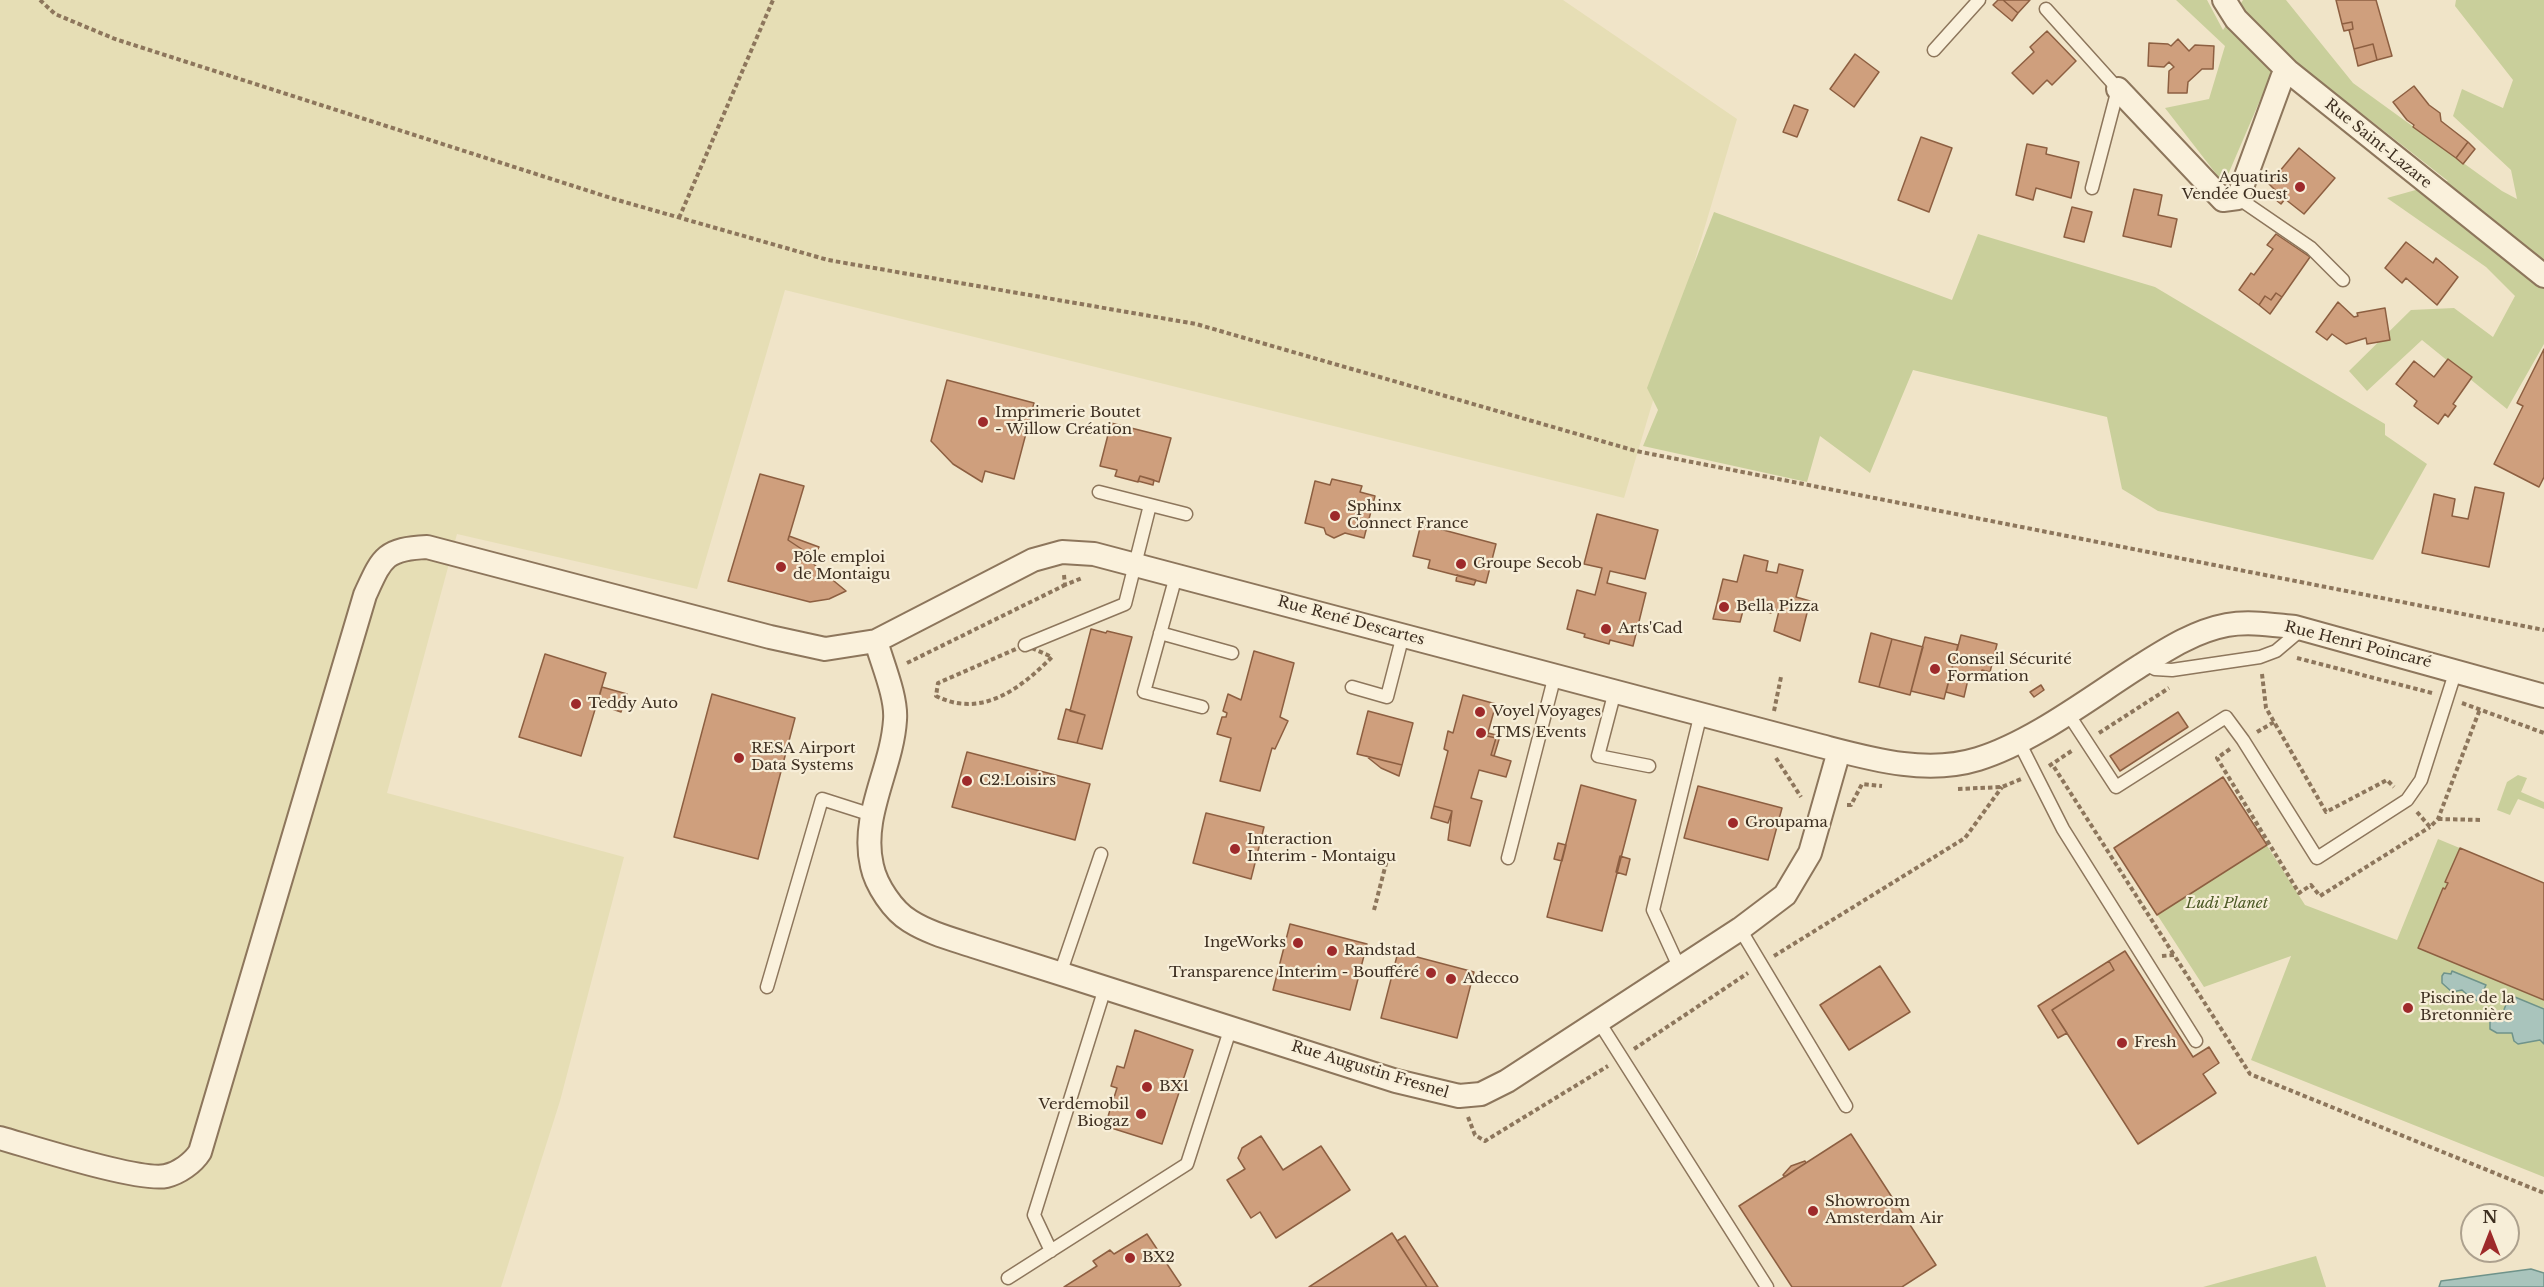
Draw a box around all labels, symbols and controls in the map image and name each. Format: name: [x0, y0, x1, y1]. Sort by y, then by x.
street label: Rue Saint-Lazare: [2321, 95, 2435, 193]
place label: Aquatiris Vendée Ouest: [2182, 169, 2288, 204]
marker: Aquatiris Vendée Ouest: [2293, 180, 2307, 194]
place label: Imprimerie Boutet - Willow Création: [995, 404, 1141, 439]
marker: Imprimerie Boutet - Willow Création: [976, 415, 990, 429]
place label: Sphinx Connect France: [1347, 498, 1468, 533]
marker: Sphinx Connect France: [1328, 509, 1342, 523]
place label: Pôle emploi de Montaigu: [793, 549, 890, 584]
place label: Groupe Secob: [1473, 555, 1582, 573]
marker: Groupe Secob: [1454, 557, 1468, 571]
marker: Pôle emploi de Montaigu: [774, 560, 788, 574]
street label: Rue René Descartes: [1275, 593, 1427, 649]
place label: Bella Pizza: [1736, 598, 1819, 616]
marker: Bella Pizza: [1717, 600, 1731, 614]
street label: Rue Henri Poincaré: [2283, 618, 2433, 672]
place label: Arts'Cad: [1618, 620, 1683, 638]
marker: Arts'Cad: [1599, 622, 1613, 636]
place label: Conseil Sécurité Formation: [1947, 651, 2072, 686]
marker: Conseil Sécurité Formation: [1928, 662, 1942, 676]
place label: Teddy Auto: [588, 695, 678, 713]
marker: Teddy Auto: [569, 697, 583, 711]
place label: Voyel Voyages: [1492, 703, 1601, 721]
marker: Voyel Voyages: [1473, 705, 1487, 719]
place label: TMS Events: [1493, 724, 1586, 742]
marker: TMS Events: [1474, 726, 1488, 740]
place label: RESA Airport Data Systems: [751, 740, 856, 775]
marker: RESA Airport Data Systems: [732, 751, 746, 765]
place label: C2.Loisirs: [979, 772, 1056, 790]
marker: C2.Loisirs: [960, 774, 974, 788]
place label: Groupama: [1745, 814, 1828, 832]
marker: Groupama: [1726, 816, 1740, 830]
place label: Interaction Interim - Montaigu: [1247, 831, 1396, 866]
marker: Interaction Interim - Montaigu: [1228, 842, 1242, 856]
park label: Ludi Planet: [2186, 895, 2268, 913]
place label: IngeWorks: [1204, 934, 1286, 952]
marker: IngeWorks: [1291, 936, 1305, 950]
place label: Randstad: [1344, 942, 1416, 960]
marker: Randstad: [1325, 944, 1339, 958]
place label: Transparence Interim - Boufféré: [1169, 964, 1419, 982]
marker: Transparence Interim - Boufféré: [1424, 966, 1438, 980]
place label: Adecco: [1463, 970, 1519, 988]
marker: Adecco: [1444, 972, 1458, 986]
place label: Piscine de la Bretonnière: [2420, 990, 2515, 1025]
marker: Piscine de la Bretonnière: [2401, 1001, 2415, 1015]
place label: Fresh: [2134, 1034, 2177, 1052]
marker: Fresh: [2115, 1036, 2129, 1050]
street label: Rue Augustin Fresnel: [1289, 1037, 1451, 1103]
place label: BX1: [1159, 1078, 1189, 1096]
marker: BX1: [1140, 1080, 1154, 1094]
place label: Verdemobil Biogaz: [1038, 1096, 1129, 1131]
marker: Verdemobil Biogaz: [1134, 1107, 1148, 1121]
place label: Showroom Amsterdam Air: [1825, 1193, 1943, 1228]
north arrow: [2460, 1203, 2520, 1263]
marker: Showroom Amsterdam Air: [1806, 1204, 1820, 1218]
text: N: [2482, 1207, 2498, 1227]
place label: BX2: [1142, 1249, 1175, 1267]
marker: BX2: [1123, 1251, 1137, 1265]

